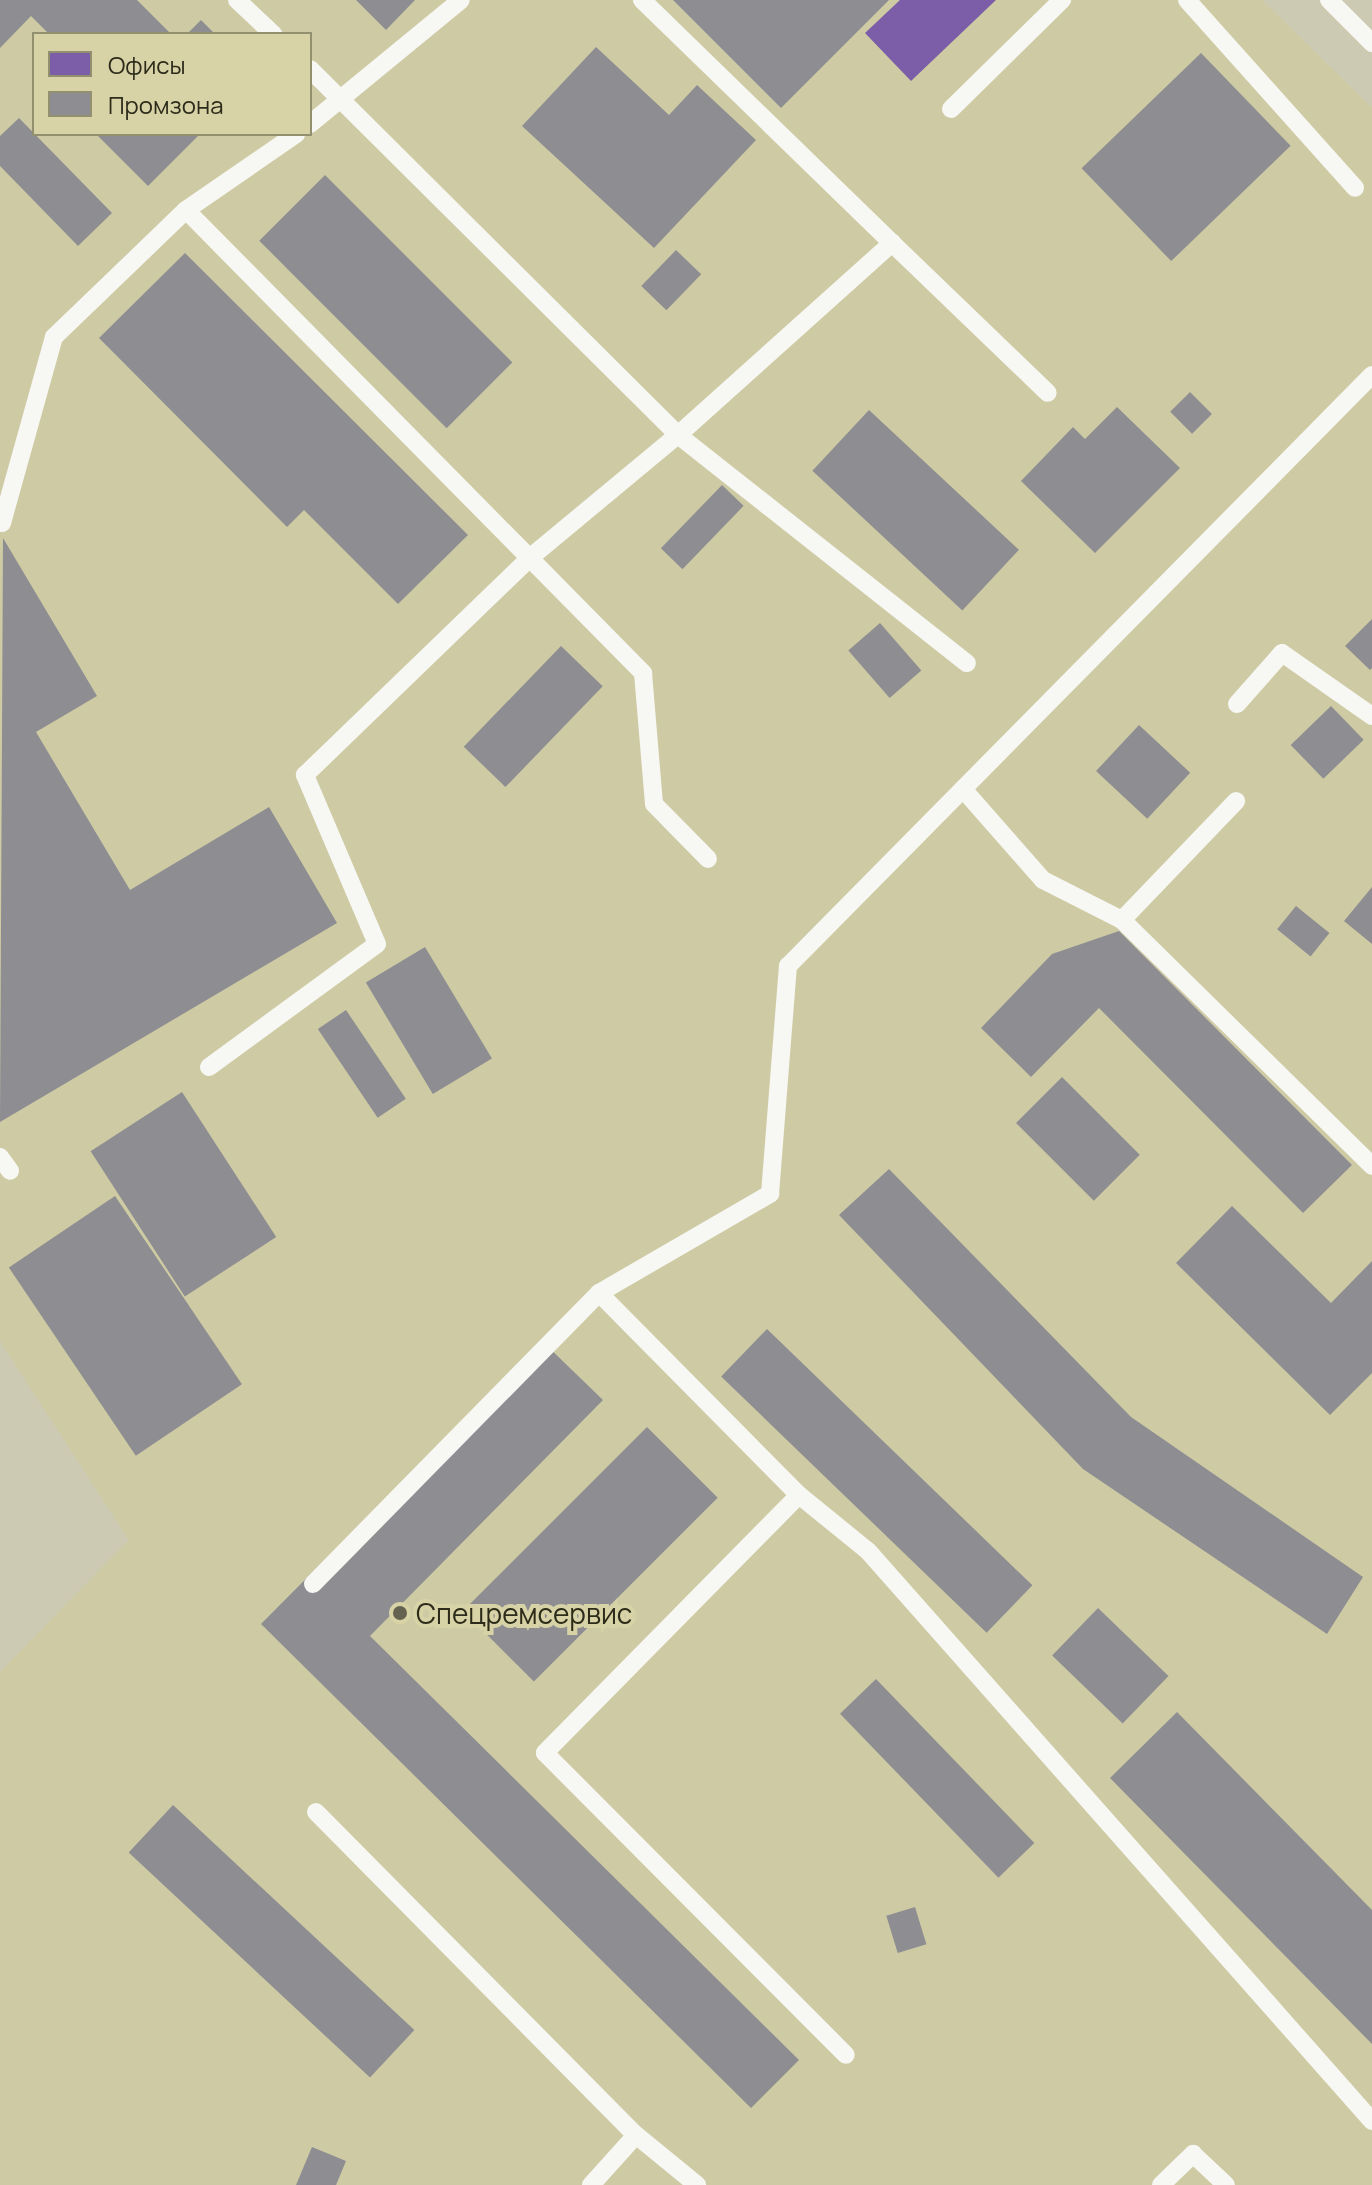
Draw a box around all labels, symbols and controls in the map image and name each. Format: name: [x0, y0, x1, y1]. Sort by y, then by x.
legend: [32, 32, 312, 136]
text: Офисы: [108, 48, 186, 81]
text: Промзона: [108, 88, 223, 121]
place label: Спецремсервис: [416, 1596, 632, 1630]
marker: Спецремсервис: [391, 1604, 409, 1622]

